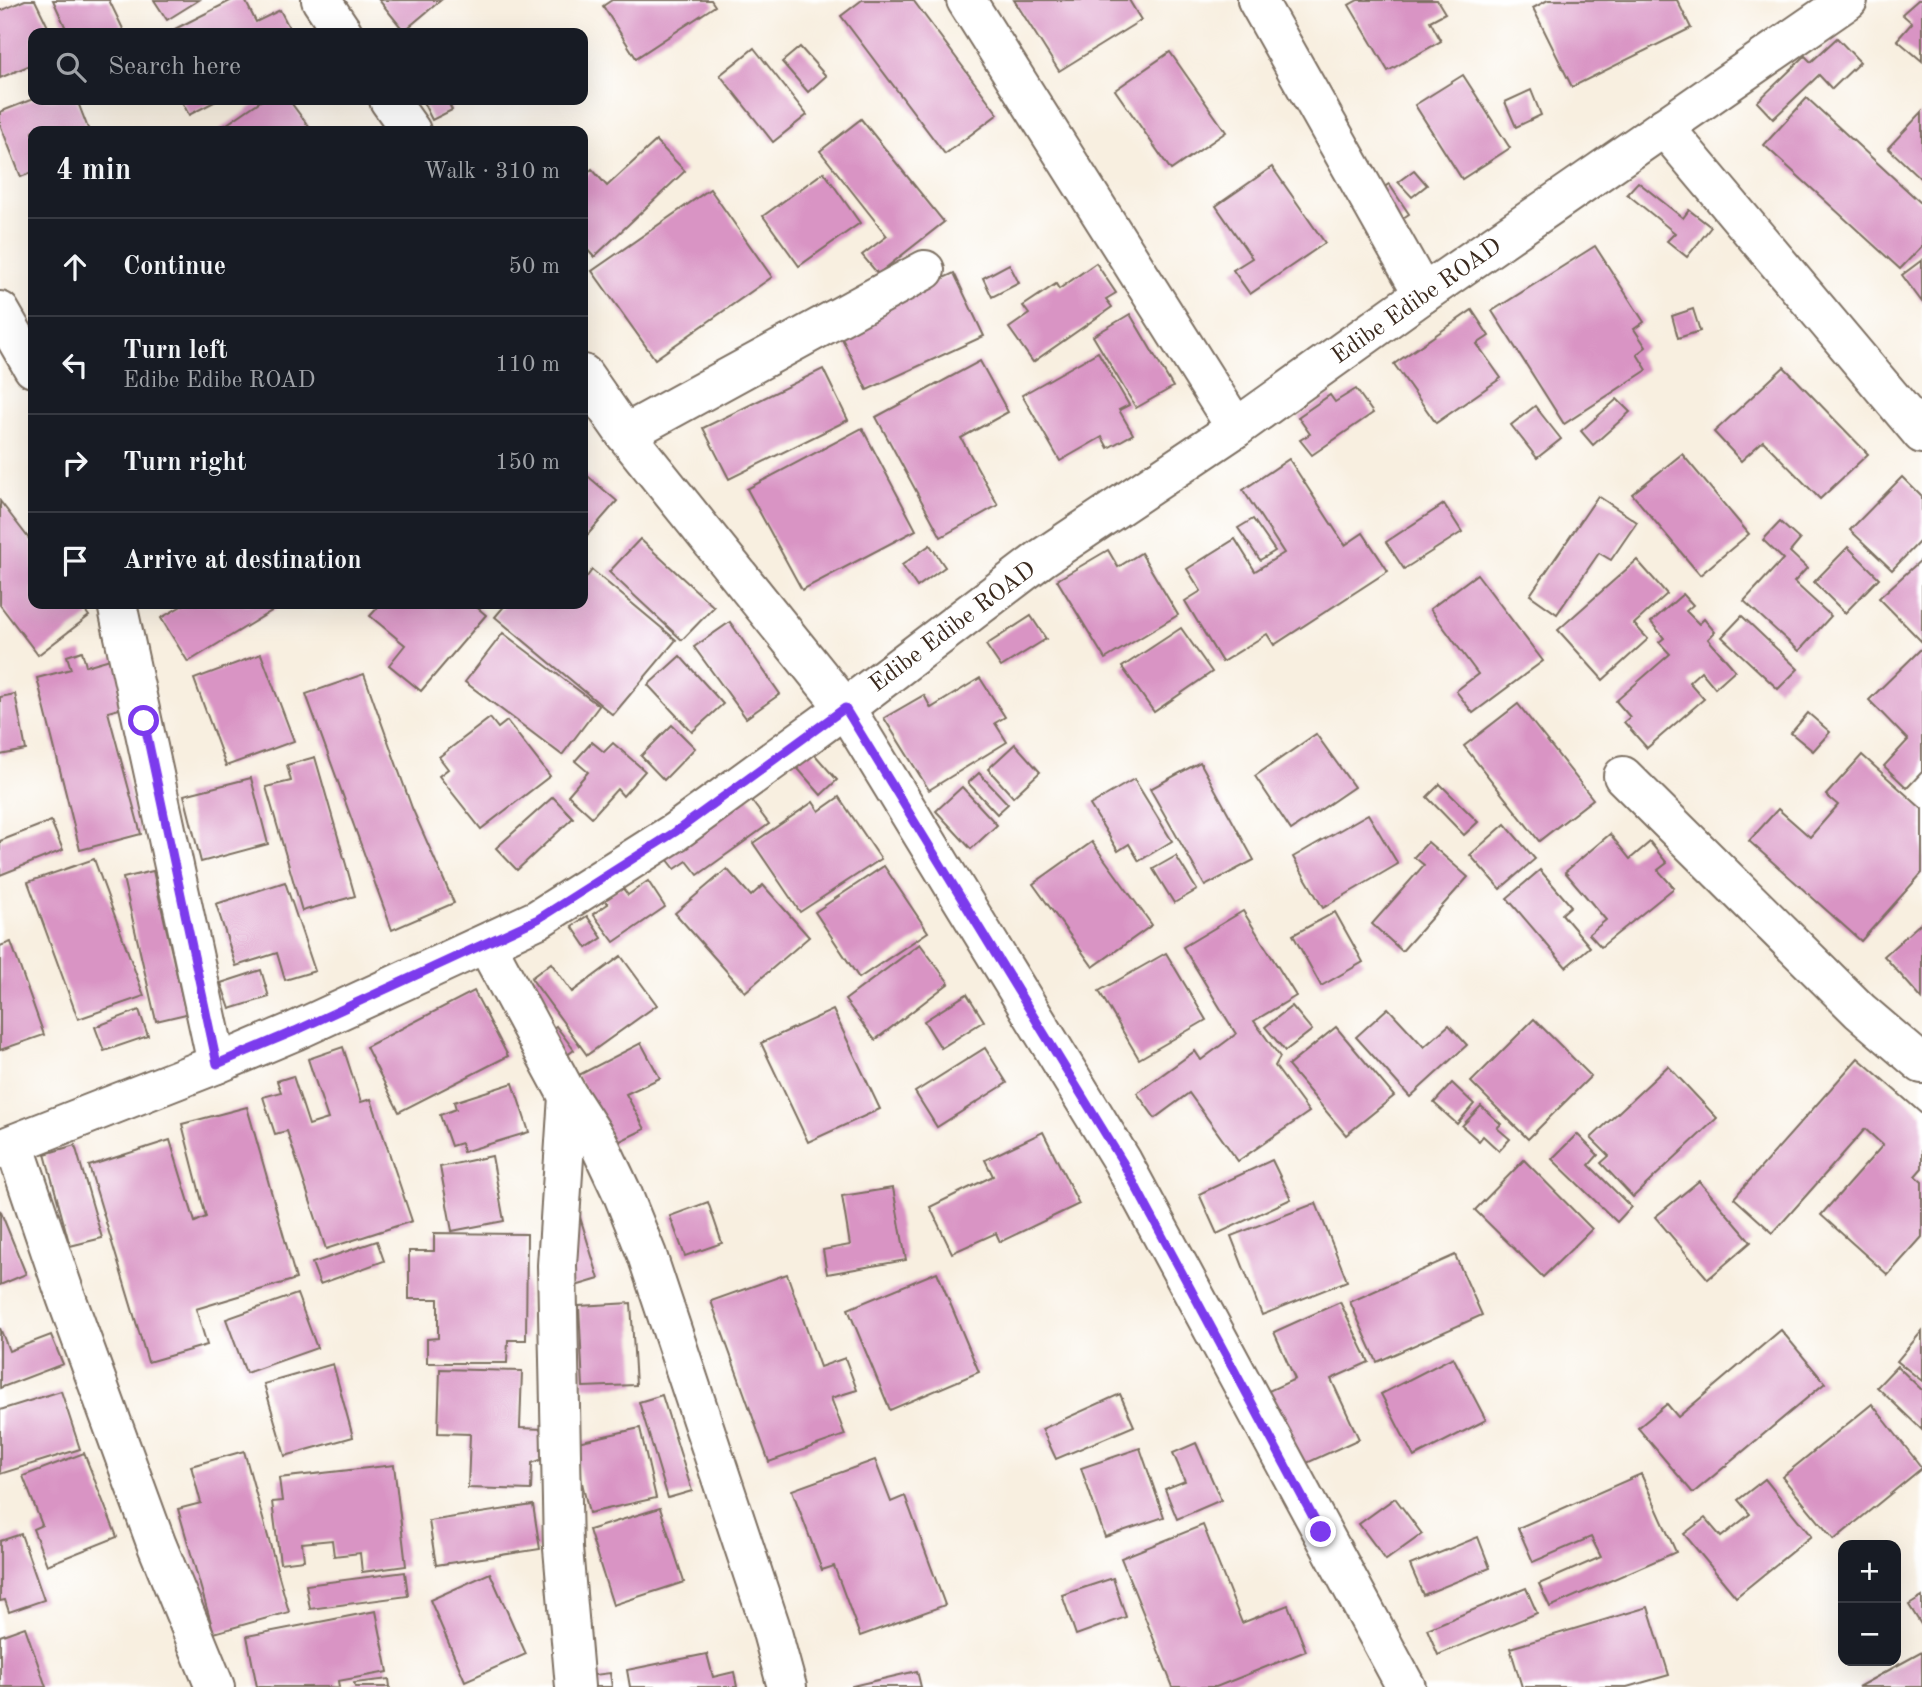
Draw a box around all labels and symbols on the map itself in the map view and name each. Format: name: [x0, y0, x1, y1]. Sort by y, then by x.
street label: Edibe Edibe ROAD: [1328, 234, 1506, 369]
street label: Edibe Edibe ROAD: [866, 558, 1041, 698]
route start: [128, 705, 159, 736]
route end: [1305, 1516, 1336, 1547]

